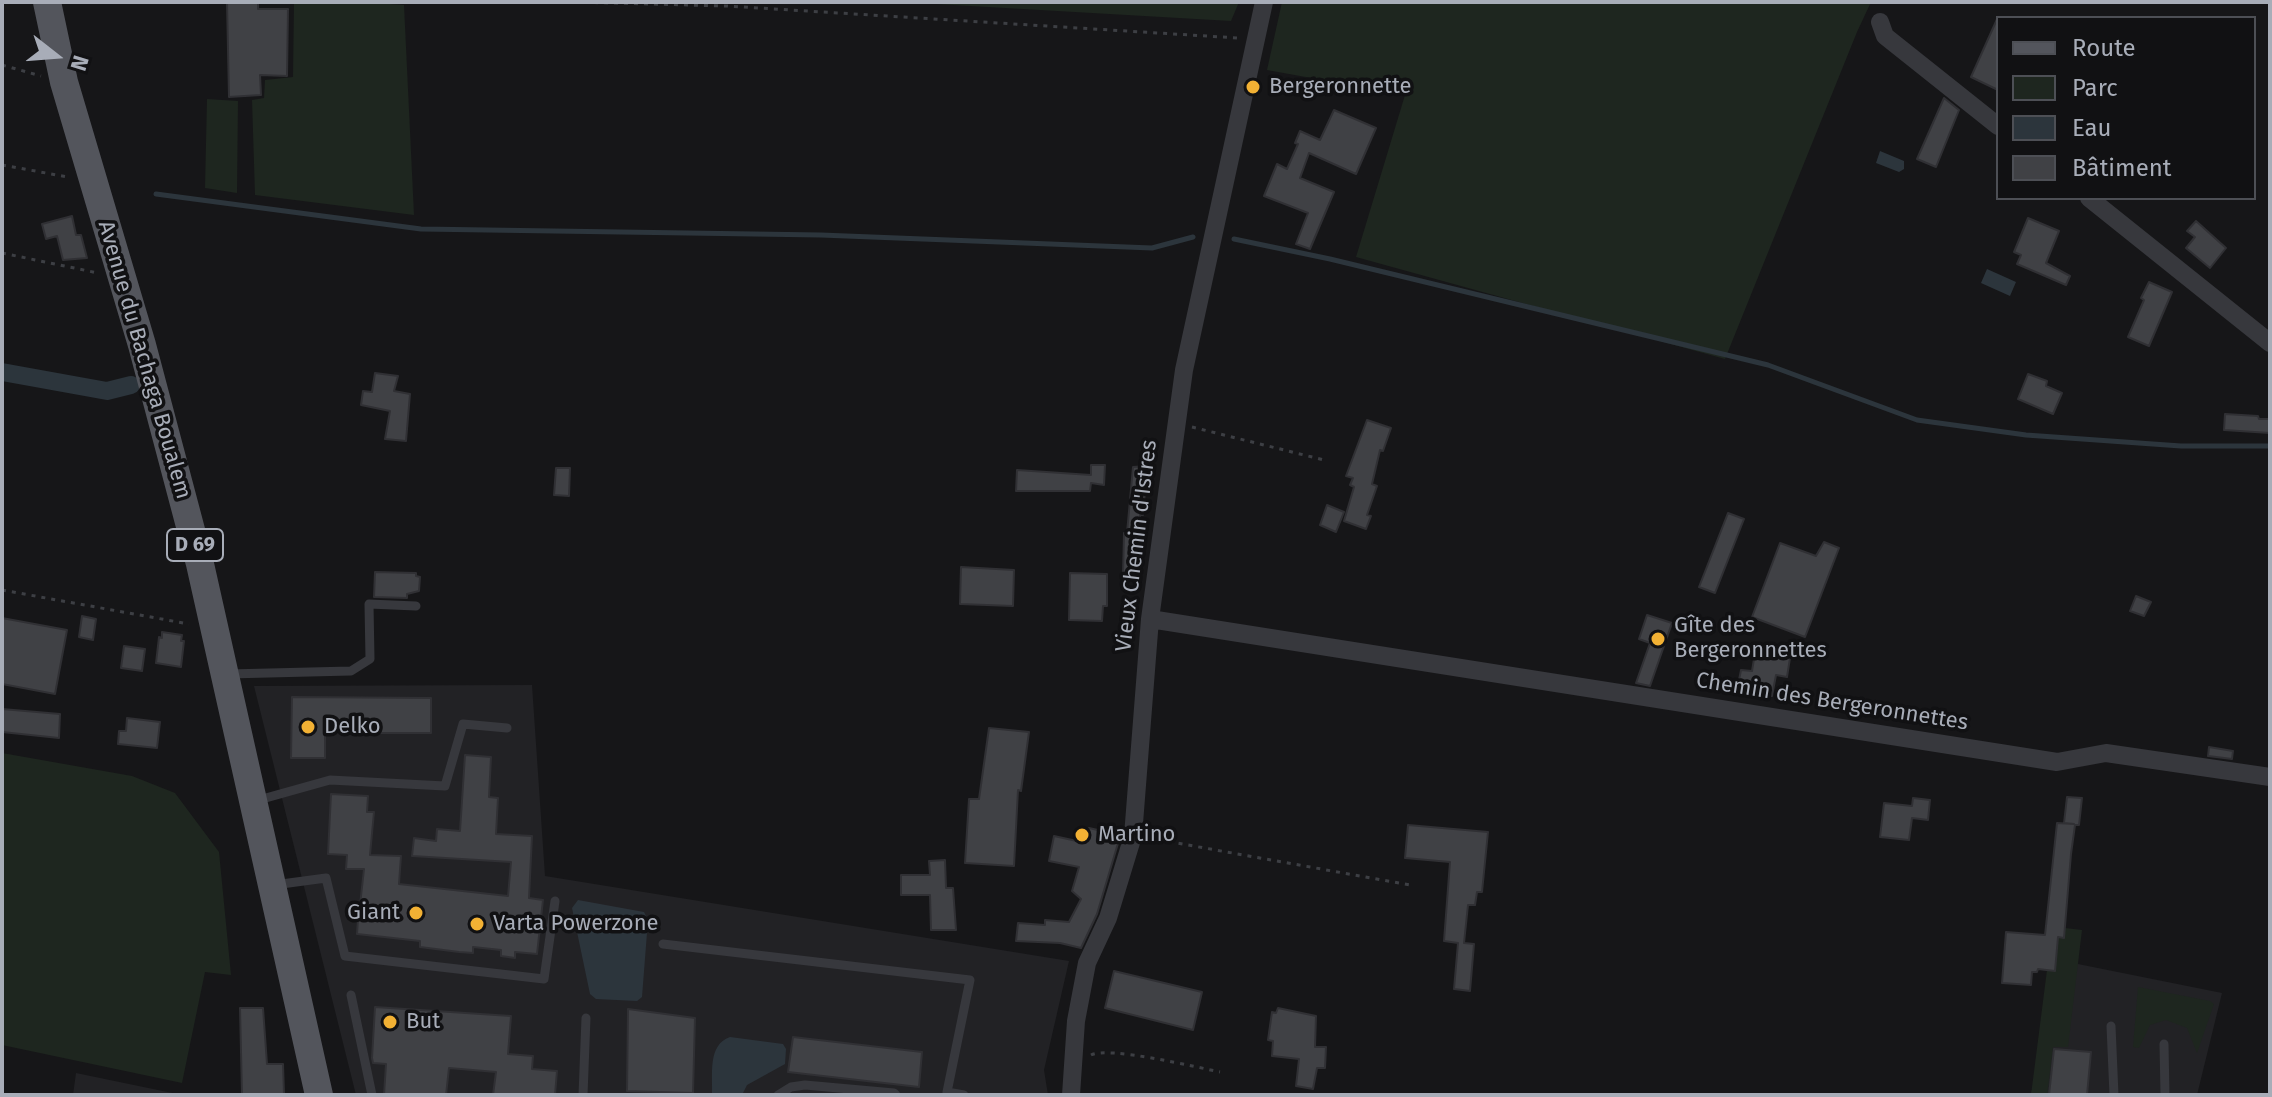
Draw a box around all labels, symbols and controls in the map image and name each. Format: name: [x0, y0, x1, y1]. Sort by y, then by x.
north arrow: [16, 16, 96, 96]
legend: [1996, 16, 2256, 200]
text: Route: [2072, 34, 2136, 62]
text: N: [64, 52, 94, 74]
place label: Bergeronnette: [1269, 74, 1412, 100]
text: Parc: [2072, 74, 2118, 102]
marker: Bergeronnette: [1244, 78, 1262, 96]
text: Eau: [2072, 114, 2112, 142]
text: Bâtiment: [2072, 154, 2171, 182]
street label: Avenue du Bachaga Boualem: [92, 218, 196, 502]
street label: Vieux Chemin d'Istres: [1111, 439, 1163, 653]
road number: D 69: [167, 529, 223, 561]
place label: Gîte des Bergeronnettes: [1674, 613, 1827, 664]
marker: Gîte des Bergeronnettes: [1649, 630, 1667, 648]
street label: Chemin des Bergeronnettes: [1694, 667, 1970, 737]
place label: Delko: [324, 714, 381, 740]
marker: Delko: [299, 718, 317, 736]
place label: Martino: [1098, 822, 1175, 848]
marker: Martino: [1073, 826, 1091, 844]
place label: Giant: [347, 900, 400, 926]
marker: Giant: [407, 904, 425, 922]
place label: Varta Powerzone: [493, 911, 659, 937]
marker: Varta Powerzone: [468, 915, 486, 933]
place label: But: [406, 1009, 440, 1035]
marker: But: [381, 1013, 399, 1031]

